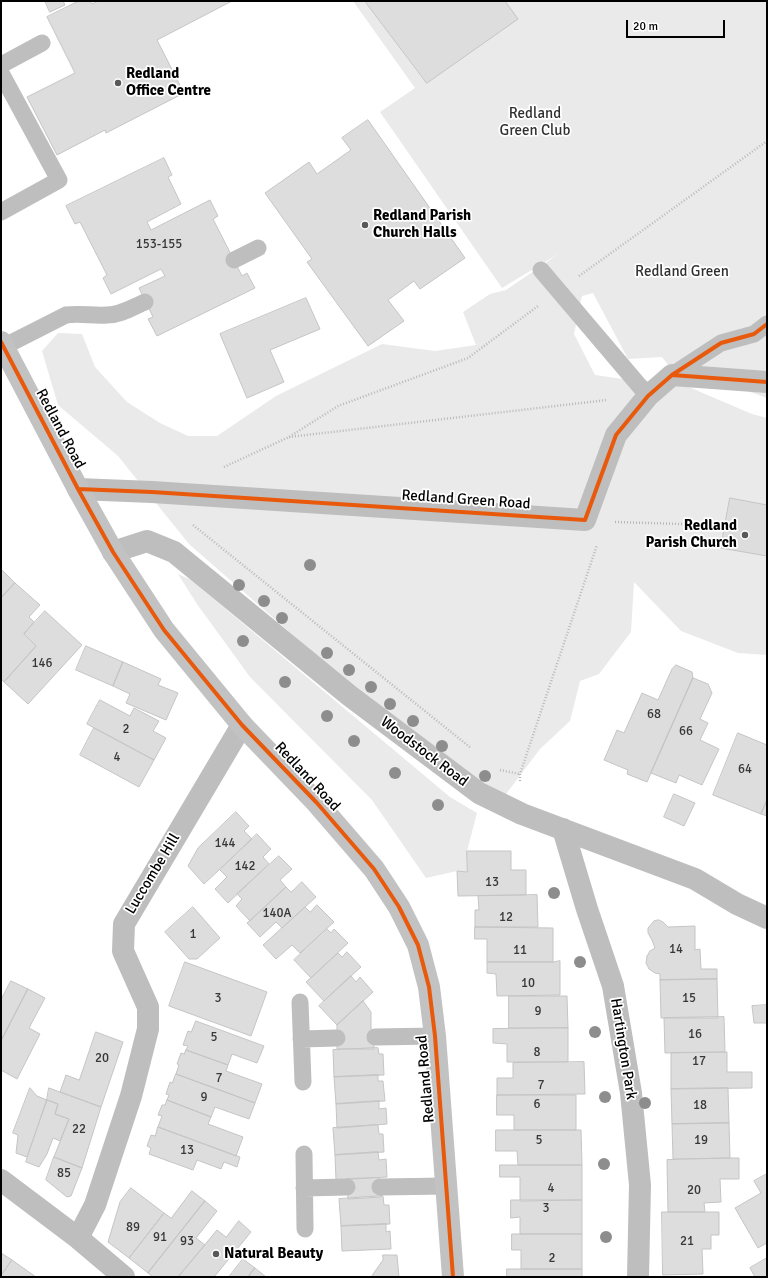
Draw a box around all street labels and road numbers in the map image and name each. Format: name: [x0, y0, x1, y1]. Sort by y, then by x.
street label: Redland Road: [31, 386, 89, 472]
street label: Redland Green Road: [401, 487, 531, 513]
street label: Woodstock Road: [377, 713, 471, 791]
street label: Redland Road: [270, 739, 344, 815]
street label: Luccombe Hill: [122, 830, 184, 918]
street label: Hartington Park: [606, 997, 640, 1101]
street label: Redland Road: [413, 1034, 439, 1124]

